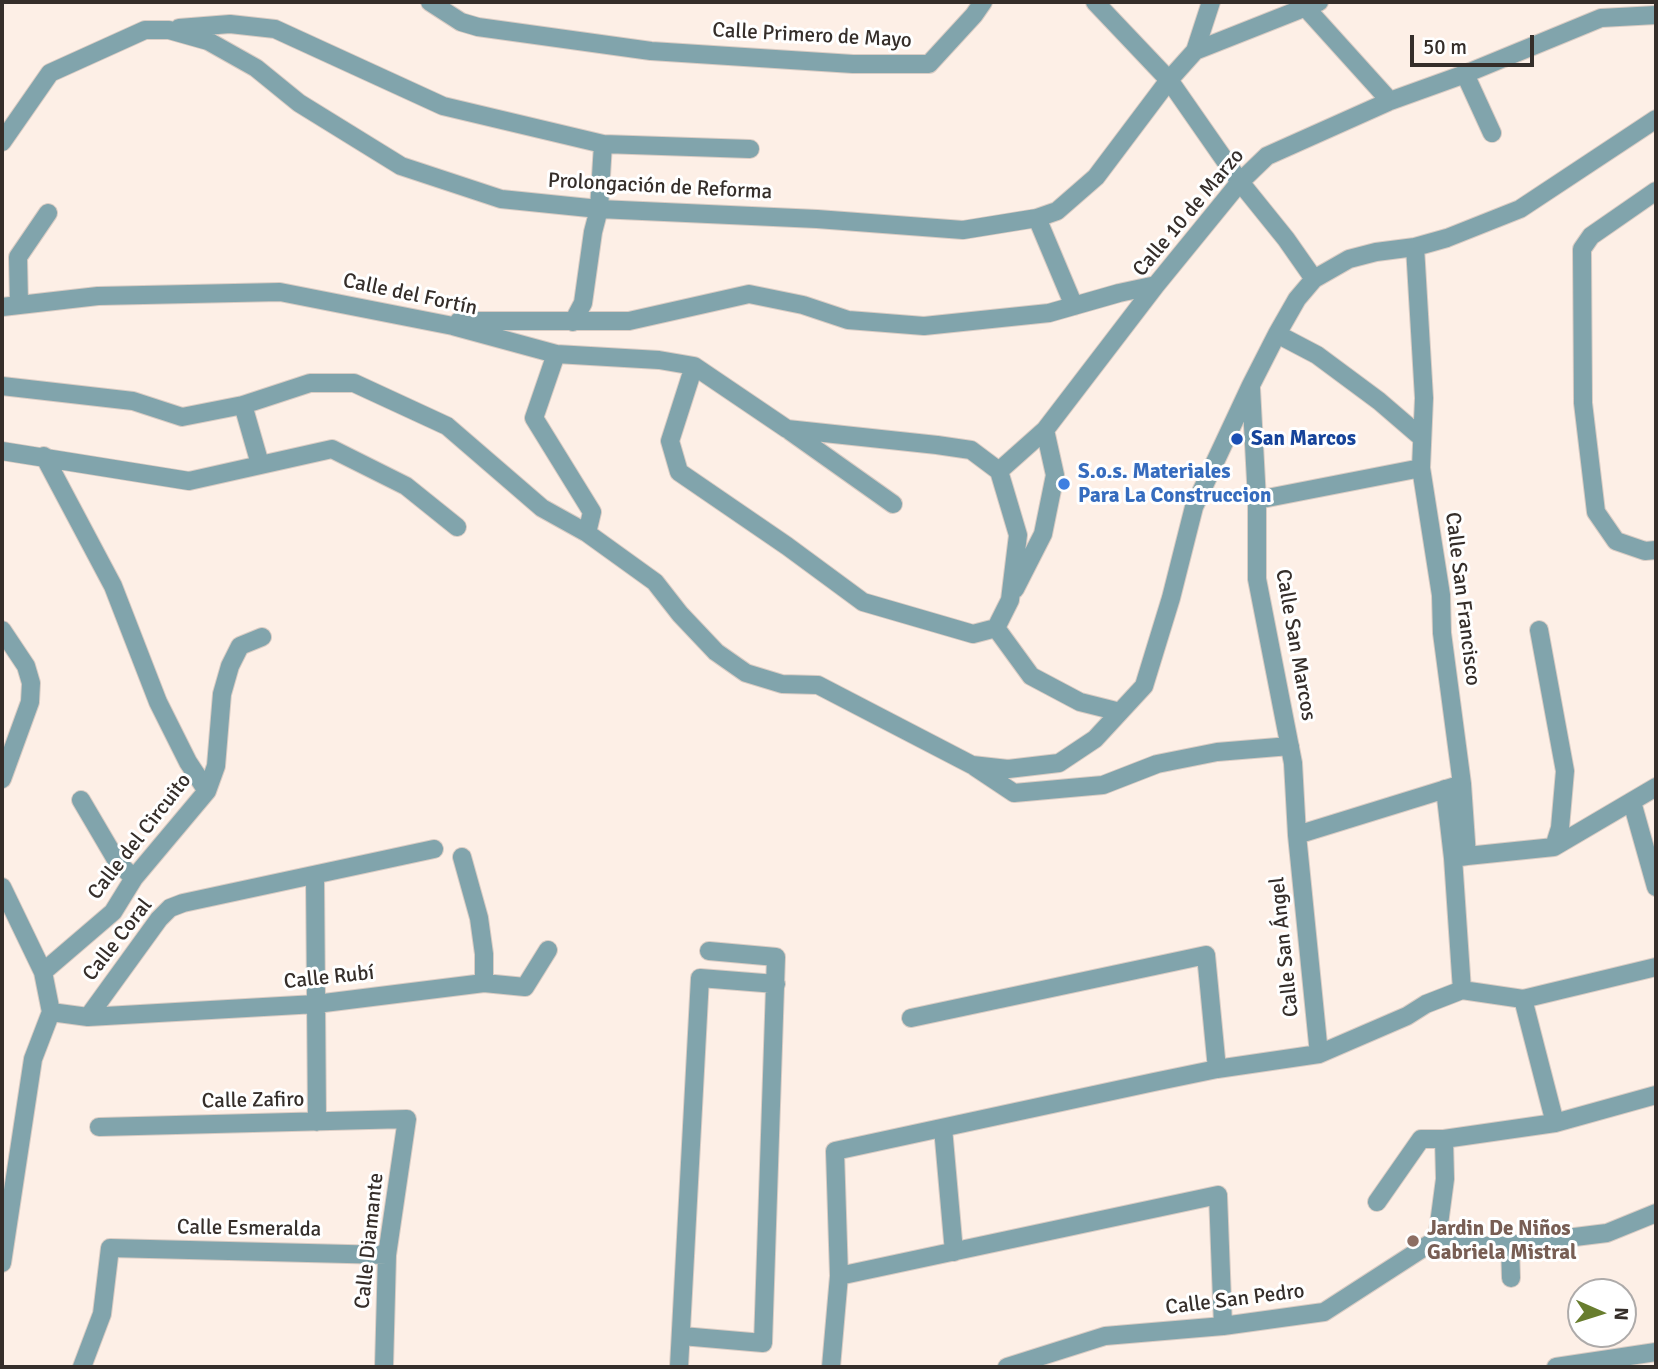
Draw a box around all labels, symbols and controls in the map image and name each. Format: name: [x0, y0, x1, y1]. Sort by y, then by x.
street label: Calle Primero de Mayo: [712, 18, 912, 54]
scale bar: [1413, 21, 1537, 65]
text: 50 m: [1423, 34, 1467, 60]
street label: Calle 10 de Marzo: [1128, 144, 1250, 282]
street label: Prolongación de Reforma: [547, 169, 773, 205]
street label: Calle del Fortín: [341, 268, 479, 322]
place label: San Marcos: [1251, 426, 1356, 452]
marker: San Marcos: [1229, 431, 1245, 447]
place label: S.o.s. Materiales Para La Construccion: [1078, 459, 1271, 509]
marker: S.o.s. Materiales Para La Construccion: [1056, 476, 1072, 492]
street label: Calle San Francisco: [1439, 511, 1485, 687]
street label: Calle San Marcos: [1269, 567, 1321, 723]
street label: Calle del Circuito: [83, 769, 197, 905]
street label: Calle San Ángel: [1265, 876, 1305, 1018]
street label: Calle Coral: [78, 894, 158, 986]
street label: Calle Rubí: [283, 961, 375, 995]
street label: Calle Zafiro: [201, 1088, 305, 1114]
street label: Calle Diamante: [350, 1172, 390, 1310]
street label: Calle Esmeralda: [177, 1215, 321, 1243]
place label: Jardin De Niños Gabriela Mistral: [1427, 1216, 1577, 1266]
marker: Jardin De Niños Gabriela Mistral: [1405, 1233, 1421, 1249]
north arrow: [1567, 1278, 1637, 1348]
street label: Calle San Pedro: [1164, 1279, 1306, 1321]
text: N: [1609, 1307, 1633, 1321]

